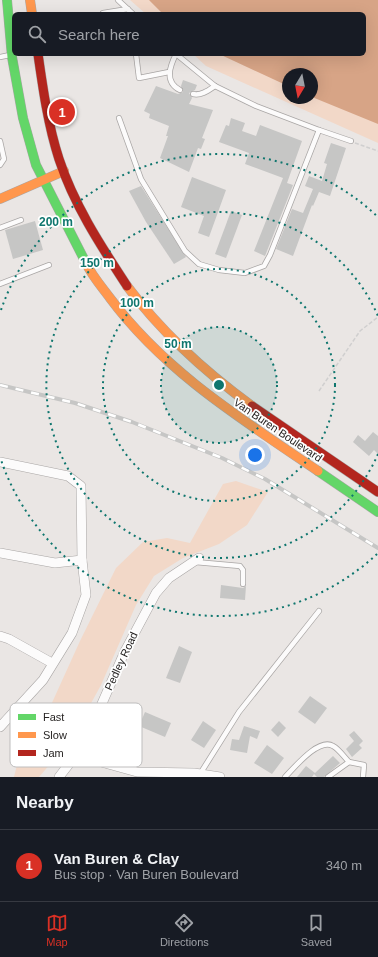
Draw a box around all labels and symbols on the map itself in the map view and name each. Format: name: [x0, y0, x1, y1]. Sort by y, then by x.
north arrow: [282, 68, 318, 104]
pin: 1: [49, 97, 75, 127]
text: 200 m: [39, 215, 73, 229]
text: 150 m: [80, 256, 114, 270]
text: 100 m: [120, 296, 154, 310]
text: 50 m: [164, 337, 192, 351]
centre of rings: [212, 378, 226, 392]
street label: Van Buren Boulevard: [232, 396, 324, 464]
your location: [245, 445, 265, 465]
street label: Pedley Road: [102, 630, 140, 692]
legend: [10, 703, 142, 767]
text: Fast: [43, 711, 64, 723]
text: Slow: [43, 729, 67, 741]
text: Jam: [43, 747, 64, 759]

